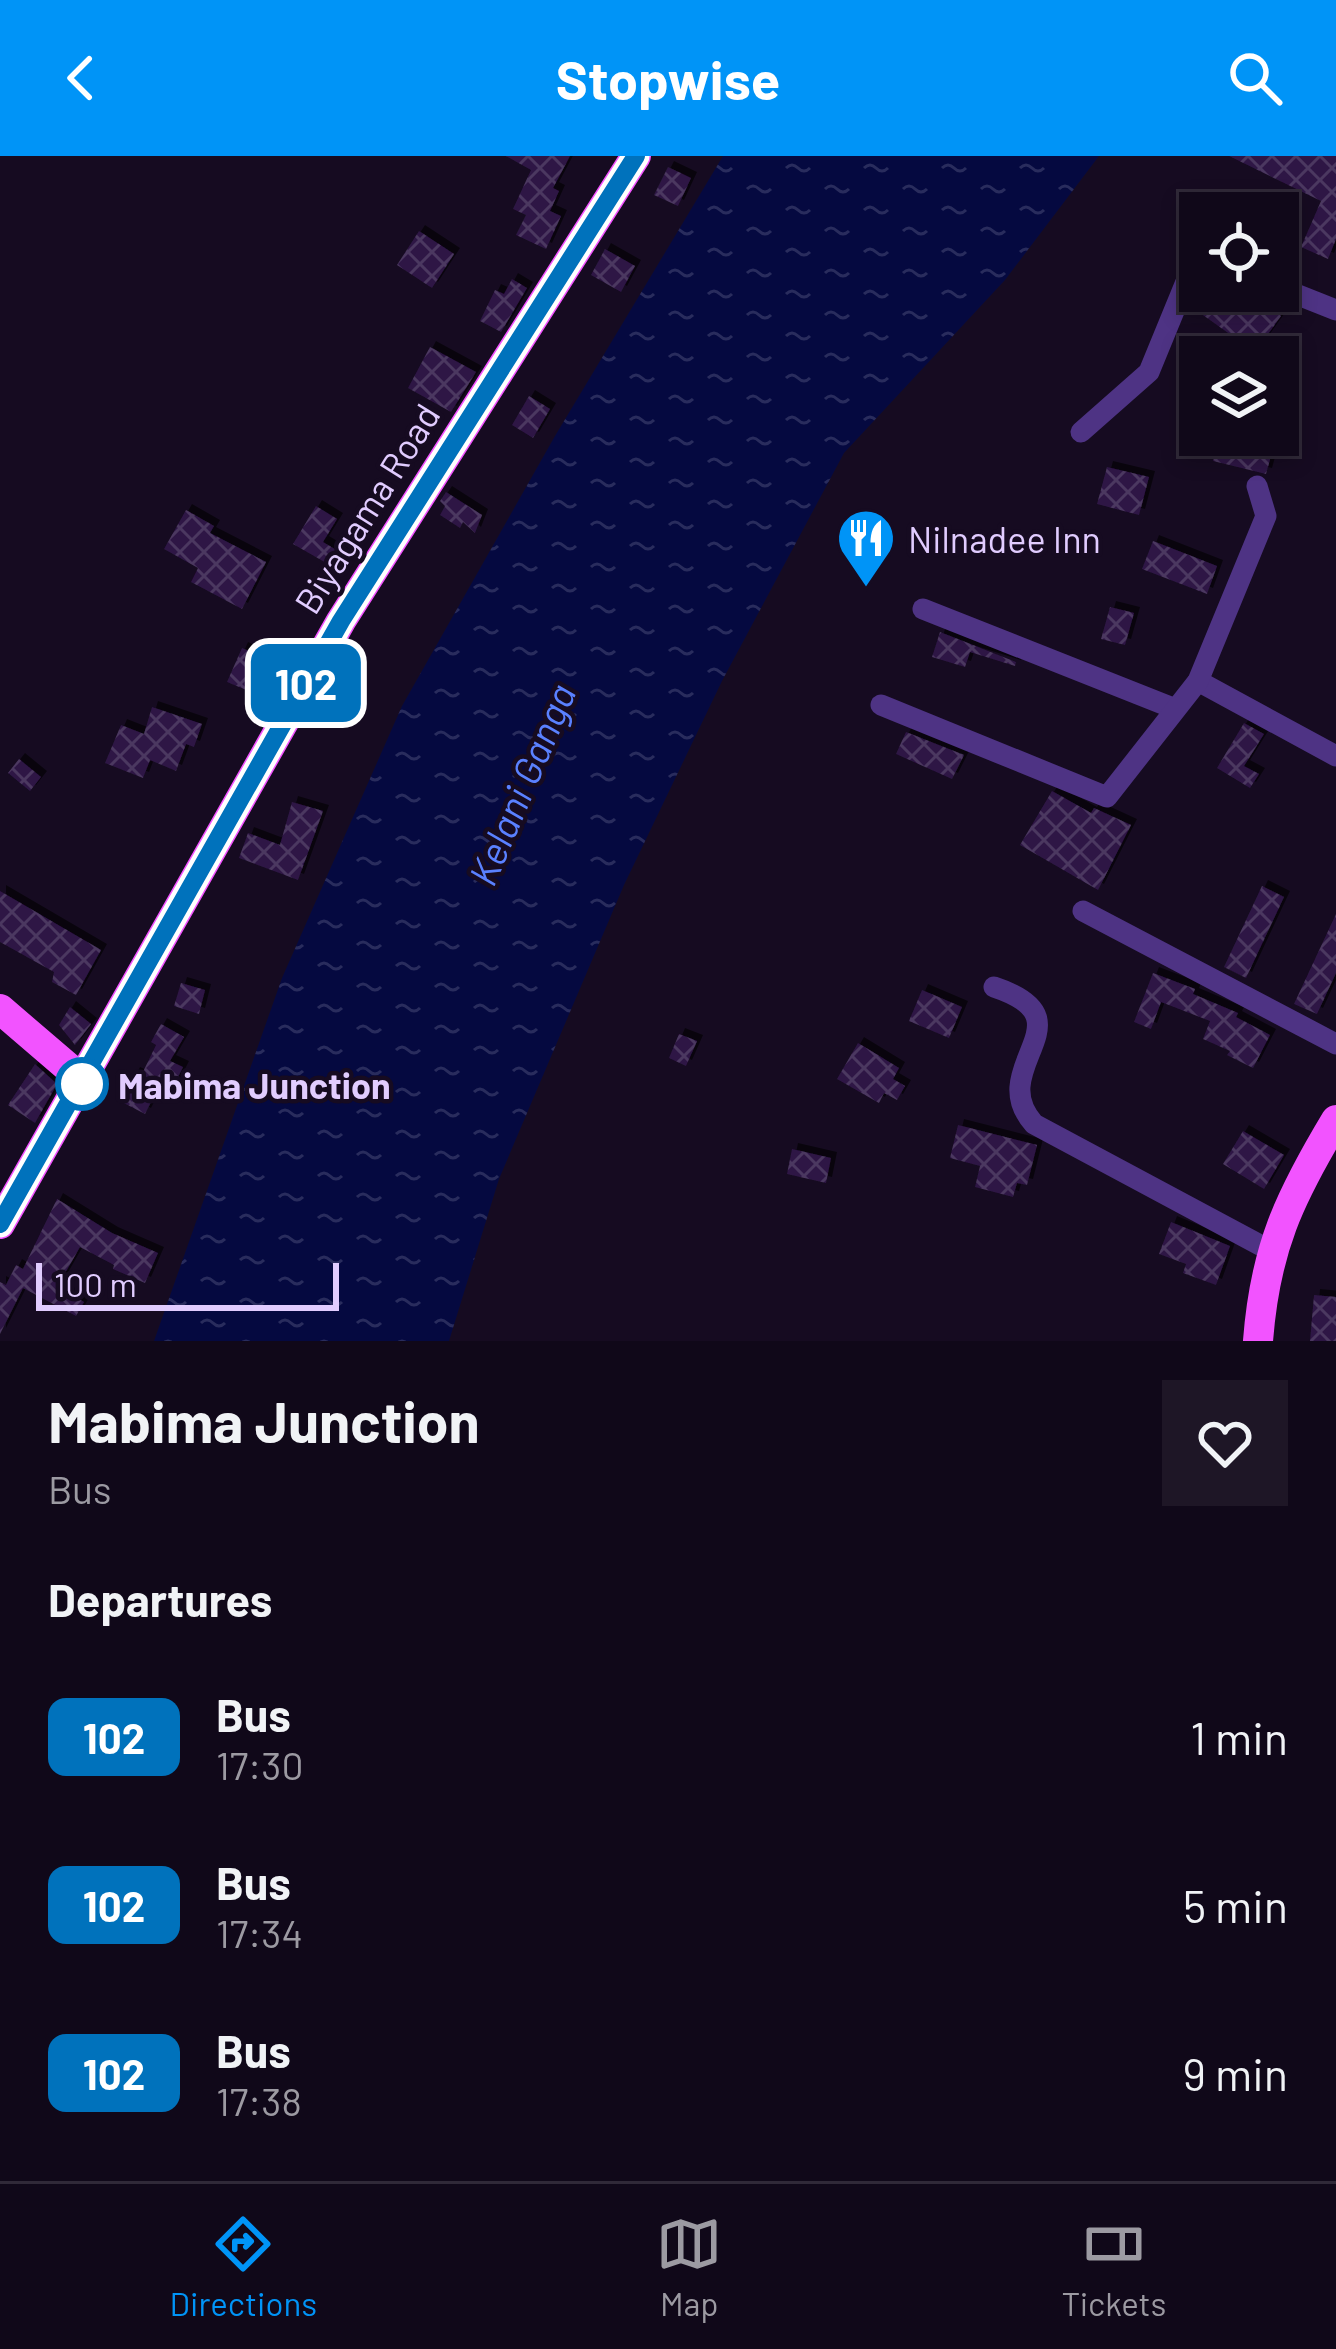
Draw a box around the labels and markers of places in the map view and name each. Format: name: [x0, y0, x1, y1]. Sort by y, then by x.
restaurant icon: Nilnadee Inn: [835, 507, 897, 589]
place label: Nilnadee Inn: [908, 517, 1101, 560]
marker: Mabima Junction: [57, 1059, 107, 1109]
place label: Mabima Junction: [118, 1063, 391, 1106]

